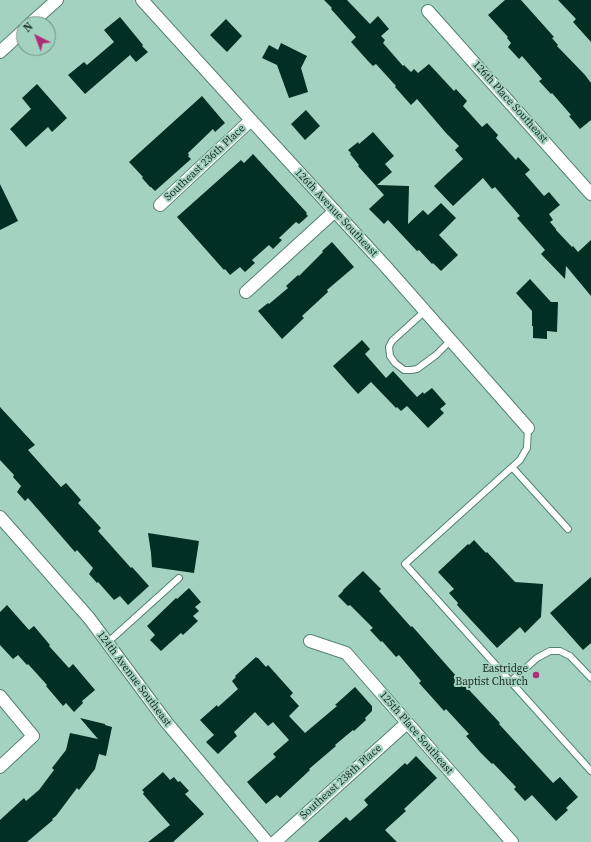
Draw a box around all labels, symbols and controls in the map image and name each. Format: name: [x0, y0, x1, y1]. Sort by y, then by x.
north arrow: [16, 16, 56, 56]
text: N: [20, 19, 36, 36]
street label: 126th Place Southeast: [470, 58, 550, 146]
street label: Southeast 236th Place: [162, 122, 248, 204]
street label: 126th Avenue Southeast: [292, 166, 380, 260]
street label: 124th Avenue Southeast: [94, 629, 174, 729]
place label: Eastridge Baptist Church: [455, 662, 528, 688]
marker: Eastridge Baptist Church: [531, 670, 541, 680]
street label: 125th Place Southeast: [376, 689, 456, 777]
street label: Southeast 238th Place: [297, 742, 385, 822]

